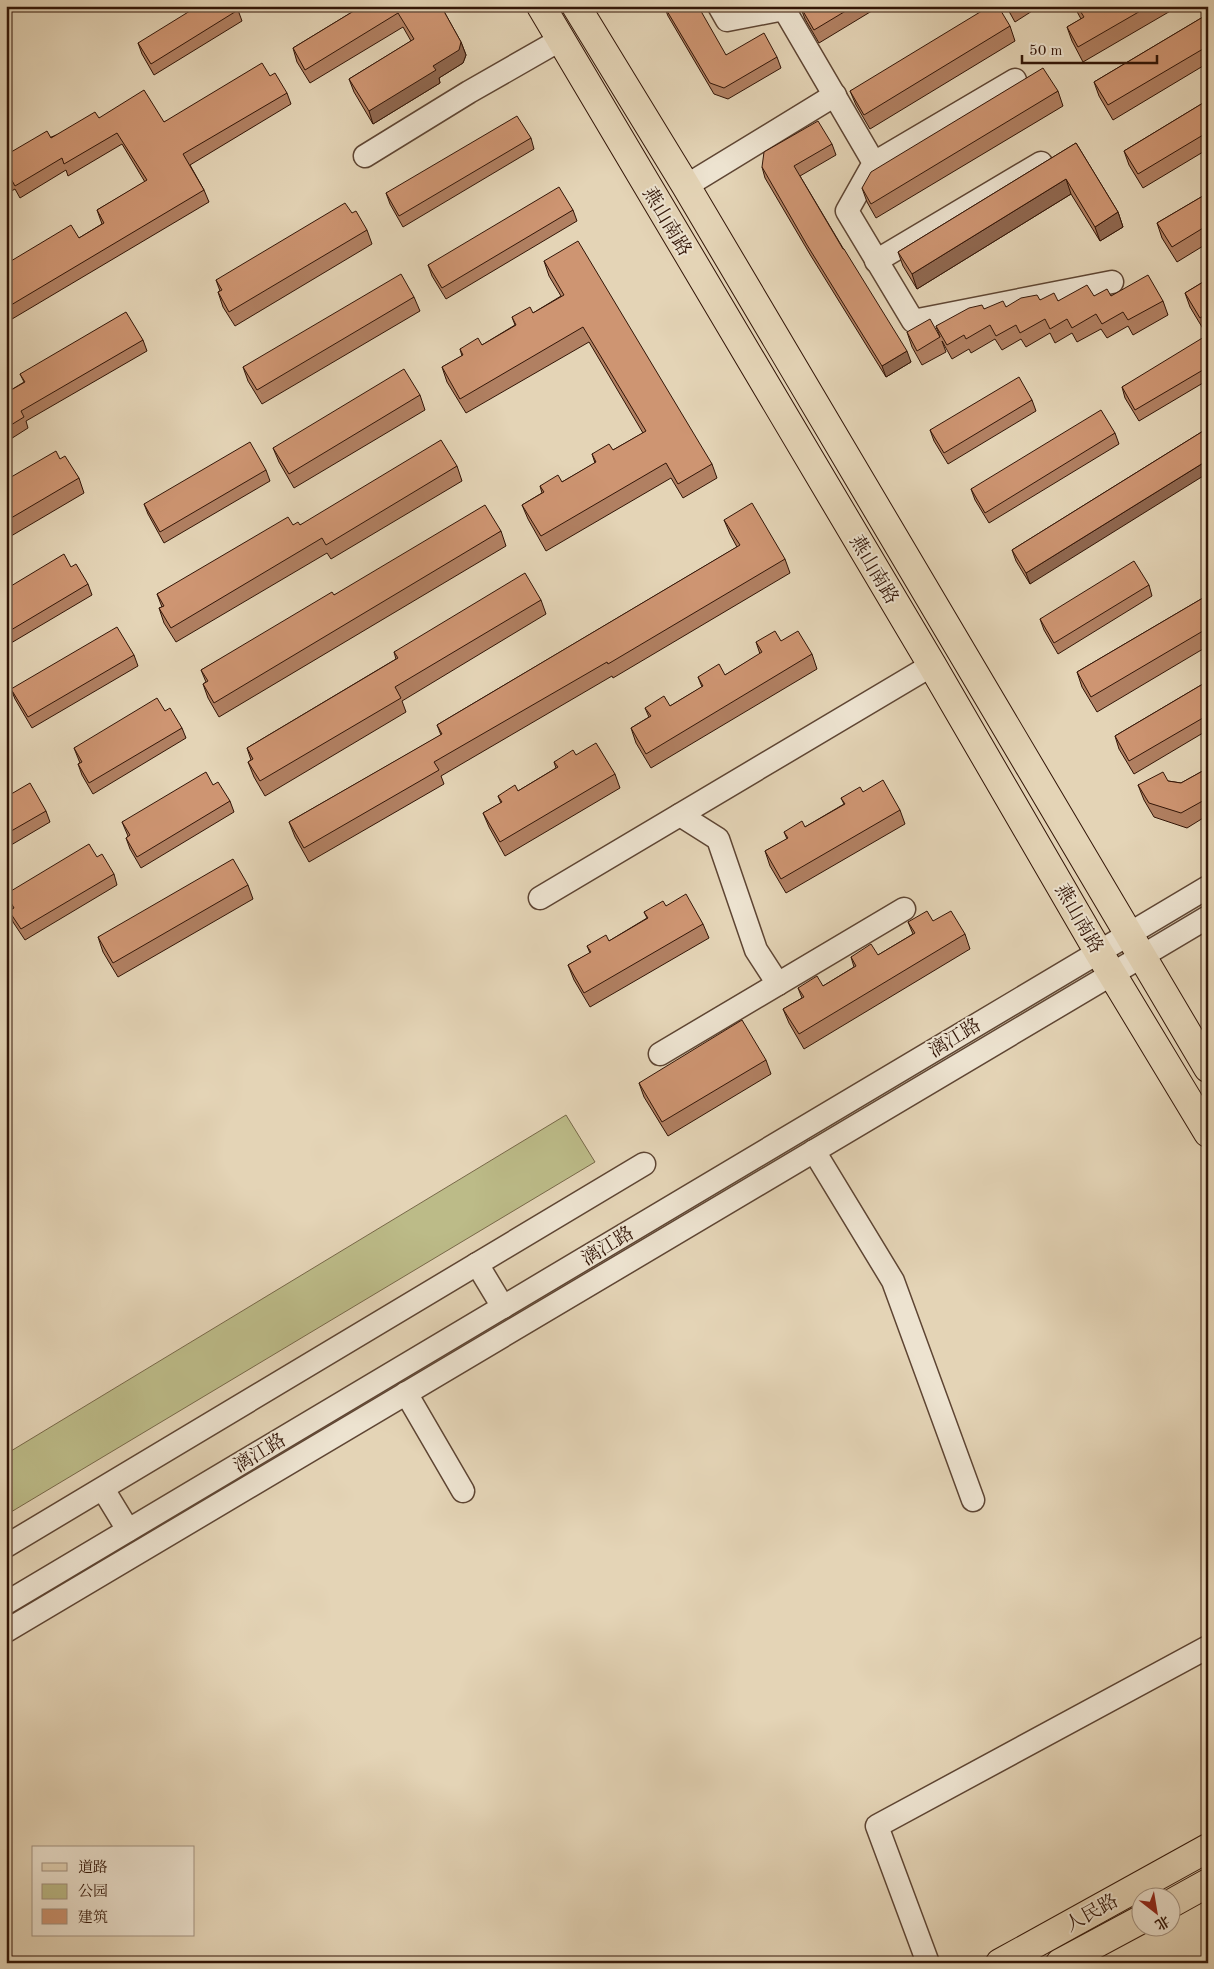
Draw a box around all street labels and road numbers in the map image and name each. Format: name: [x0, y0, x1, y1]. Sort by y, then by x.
street label: 燕山南路: [638, 183, 696, 260]
street label: 燕山南路: [845, 531, 903, 608]
street label: 燕山南路: [1051, 880, 1108, 957]
street label: 漓江路: [924, 1014, 985, 1062]
street label: 漓江路: [577, 1222, 638, 1270]
street label: 漓江路: [229, 1429, 290, 1477]
street label: 人民路: [1062, 1890, 1122, 1936]

